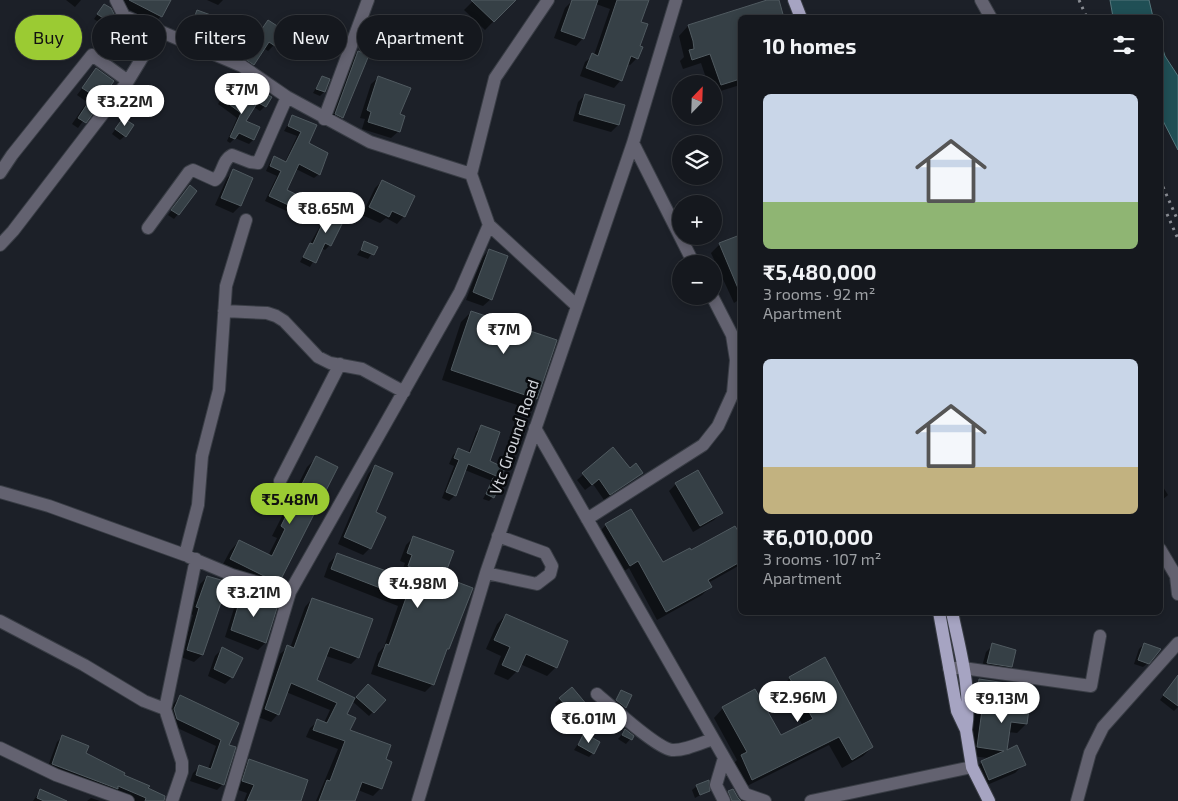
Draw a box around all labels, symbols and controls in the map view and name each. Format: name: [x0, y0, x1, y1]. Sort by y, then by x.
chip: Buy: [15, 15, 82, 60]
chip: Rent: [92, 15, 166, 60]
chip: Filters: [176, 15, 264, 60]
chip: New: [274, 15, 347, 60]
chip: Apartment: [357, 15, 482, 60]
icon: filters: [1110, 31, 1138, 59]
text: 10 homes: [763, 33, 856, 58]
pin: ₹7M: [218, 72, 266, 115]
north arrow: [672, 75, 722, 125]
map controls: [672, 75, 722, 305]
text: ₹7M: [226, 79, 258, 98]
pin: ₹3.22M: [84, 84, 166, 127]
text: ₹3.22M: [97, 91, 153, 110]
icon: home: [906, 126, 996, 216]
button: layers: [672, 135, 722, 185]
pin: ₹8.65M: [285, 192, 367, 234]
button: +: [672, 195, 722, 245]
text: ₹8.65M: [298, 198, 354, 217]
button: −: [672, 255, 722, 305]
text: ₹5,480,000: [763, 259, 877, 284]
text: 3 rooms · 92 m²: [763, 284, 875, 303]
text: Apartment: [763, 303, 842, 322]
pin: ₹7M: [480, 312, 528, 355]
text: ₹7M: [488, 319, 520, 338]
street label: Vtc Ground Road: [485, 377, 542, 497]
icon: home: [906, 391, 996, 481]
pin: ₹5.48M: [249, 482, 331, 525]
text: ₹5.48M: [262, 489, 318, 508]
text: ₹6,010,000: [763, 524, 873, 549]
text: 3 rooms · 107 m²: [763, 549, 881, 568]
pin: ₹4.98M: [377, 566, 459, 609]
text: Apartment: [763, 568, 842, 587]
text: ₹4.98M: [389, 573, 447, 592]
pin: ₹3.21M: [213, 576, 295, 618]
text: ₹3.21M: [227, 582, 281, 601]
pin: ₹2.96M: [757, 680, 839, 723]
pin: ₹9.13M: [961, 682, 1043, 724]
text: ₹2.96M: [770, 687, 826, 706]
text: ₹9.13M: [976, 688, 1028, 707]
pin: ₹6.01M: [548, 702, 630, 744]
text: ₹6.01M: [562, 708, 616, 727]

